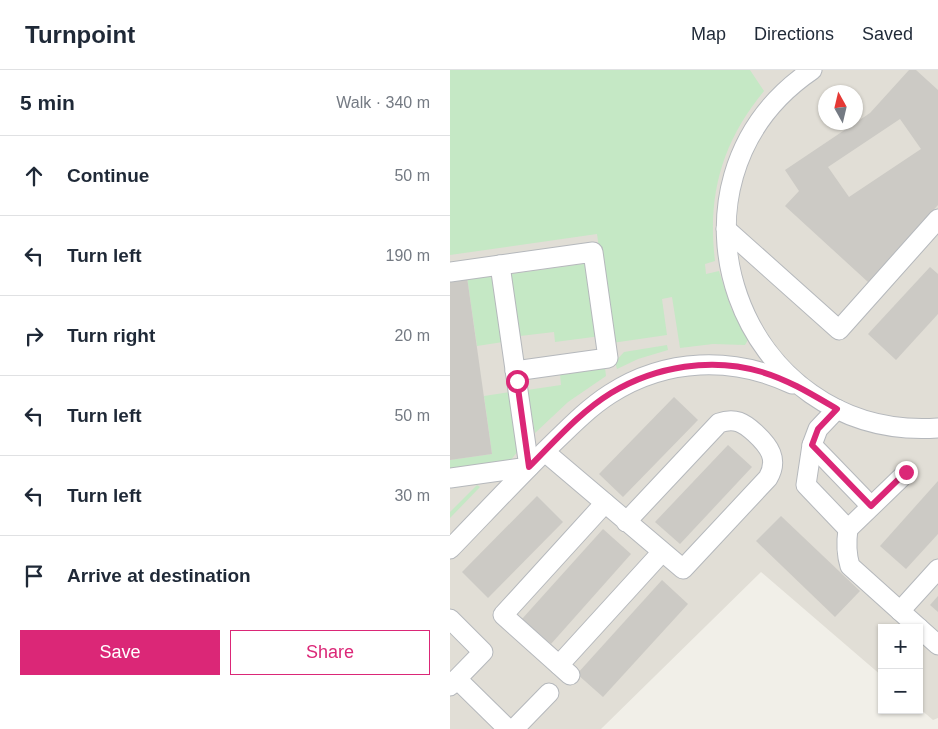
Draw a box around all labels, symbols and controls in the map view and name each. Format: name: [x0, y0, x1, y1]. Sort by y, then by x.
text: Turnpoint: [25, 21, 135, 48]
text: Map: [691, 24, 726, 44]
text: Directions: [754, 24, 834, 44]
text: Saved: [862, 24, 913, 44]
north arrow: [818, 85, 863, 130]
text: 5 min: [20, 91, 75, 114]
text: Walk · 340 m: [336, 94, 430, 111]
icon: ahead: [20, 162, 48, 190]
text: Continue: [67, 165, 149, 186]
text: 50 m: [394, 167, 430, 184]
icon: left: [20, 242, 48, 270]
text: Turn left: [67, 245, 142, 266]
text: 190 m: [386, 247, 430, 264]
icon: right: [20, 322, 48, 350]
text: Turn right: [67, 325, 155, 346]
text: 20 m: [394, 327, 430, 344]
route start: [506, 370, 529, 393]
icon: left: [20, 402, 48, 430]
text: Turn left: [67, 405, 142, 426]
text: 50 m: [394, 407, 430, 424]
route end: [895, 461, 918, 484]
icon: left: [20, 482, 48, 510]
text: Turn left: [67, 485, 142, 506]
text: 30 m: [394, 487, 430, 504]
icon: arrive: [20, 562, 48, 590]
text: Arrive at destination: [67, 565, 251, 586]
map controls: [878, 624, 923, 714]
button: +: [878, 624, 923, 669]
button: Save: [20, 630, 220, 675]
button: Share: [230, 630, 430, 675]
button: −: [878, 669, 923, 714]

